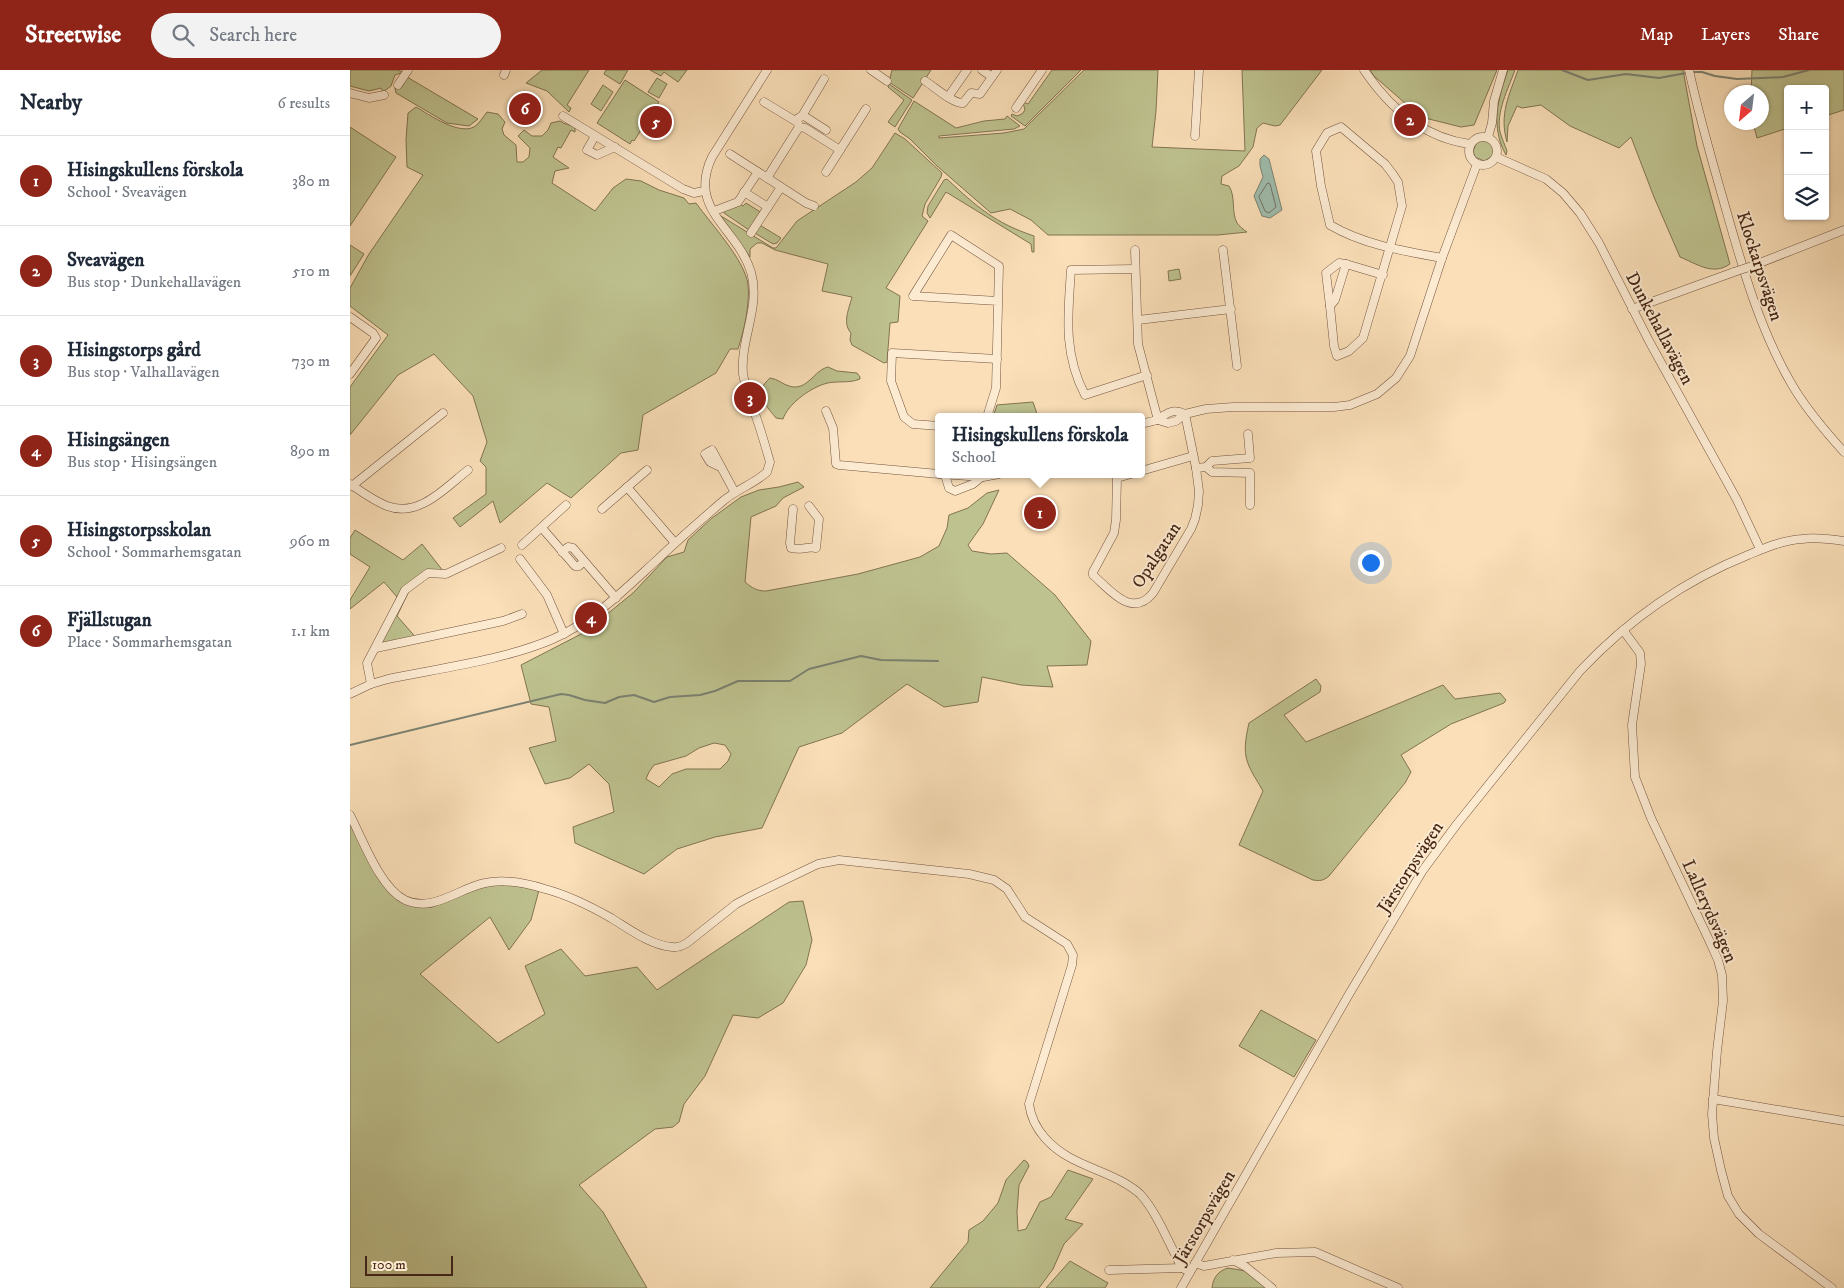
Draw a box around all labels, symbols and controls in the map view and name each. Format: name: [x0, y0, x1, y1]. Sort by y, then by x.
search box: [151, 13, 501, 58]
text: Streetwise: [25, 20, 121, 50]
icon: search: [169, 21, 197, 49]
text: Search here: [209, 24, 297, 47]
text: Map: [1640, 24, 1673, 46]
text: Layers: [1701, 24, 1750, 46]
text: Share: [1778, 24, 1819, 46]
north arrow: [1724, 85, 1769, 130]
map controls: [1784, 85, 1829, 220]
button: +: [1784, 85, 1829, 130]
text: Nearby: [20, 90, 82, 116]
pin: 6: [509, 90, 541, 128]
text: 6 results: [277, 93, 330, 113]
pin: 2: [1394, 101, 1426, 139]
pin: 5: [640, 103, 672, 141]
button: −: [1784, 130, 1829, 175]
text: Hisingskullens förskola: [67, 159, 243, 182]
text: 1: [33, 171, 39, 191]
text: 380 m: [292, 171, 330, 191]
button: layers: [1784, 175, 1829, 220]
text: School · Sveavägen: [67, 182, 187, 202]
street label: Klockarpsvägen: [1731, 209, 1787, 324]
text: Sveavägen: [67, 249, 144, 272]
text: 2: [32, 261, 40, 281]
text: 510 m: [292, 261, 330, 281]
street label: Dunkehallavägen: [1620, 268, 1698, 389]
text: Bus stop · Dunkehallavägen: [67, 272, 241, 292]
text: Hisingstorps gård: [67, 339, 201, 362]
text: 3: [33, 351, 39, 371]
text: 730 m: [292, 351, 330, 371]
text: Bus stop · Valhallavägen: [67, 362, 220, 382]
pin: 3: [734, 379, 766, 417]
popup: [935, 413, 1145, 478]
text: Hisingskullens förskola: [952, 424, 1128, 447]
text: Hisingsängen: [67, 429, 170, 452]
text: 4: [31, 441, 41, 461]
text: 890 m: [290, 441, 330, 461]
text: School: [952, 447, 996, 467]
text: Bus stop · Hisingsängen: [67, 452, 217, 472]
pin: 1: [1024, 494, 1056, 532]
street label: Opalgatan: [1127, 518, 1187, 593]
text: Hisingstorpsskolan: [67, 519, 211, 542]
text: 5: [32, 531, 40, 551]
text: 960 m: [290, 531, 330, 551]
text: School · Sommarhemsgatan: [67, 542, 242, 562]
your location: [1358, 550, 1384, 576]
pin: 4: [575, 599, 607, 637]
text: Fjällstugan: [67, 609, 152, 632]
text: 6: [32, 621, 40, 641]
text: 1.1 km: [291, 621, 330, 641]
text: Place · Sommarhemsgatan: [67, 632, 232, 652]
street label: Järstorpsvägen: [1372, 817, 1449, 919]
street label: Lallerydsvägen: [1677, 857, 1742, 967]
street label: Järstorpsvägen: [1168, 1166, 1241, 1270]
scale bar: [365, 1253, 452, 1276]
text: 100 m: [372, 1256, 406, 1274]

